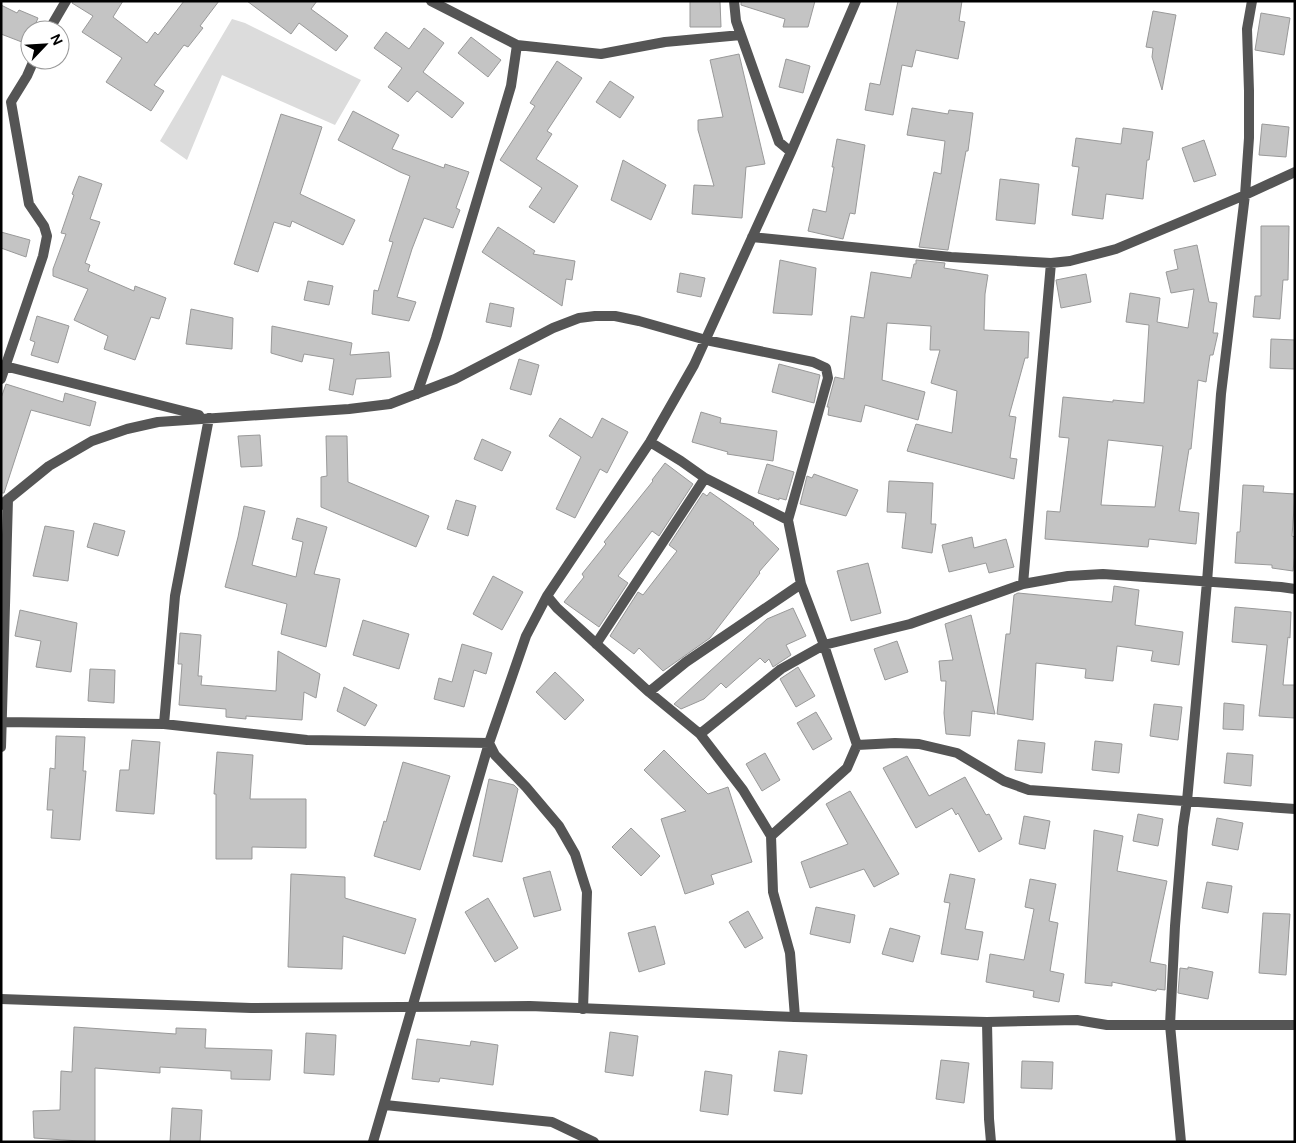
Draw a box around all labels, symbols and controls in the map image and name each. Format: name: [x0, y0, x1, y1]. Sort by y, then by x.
north arrow: [20, 20, 70, 70]
text: N: [46, 31, 67, 48]

